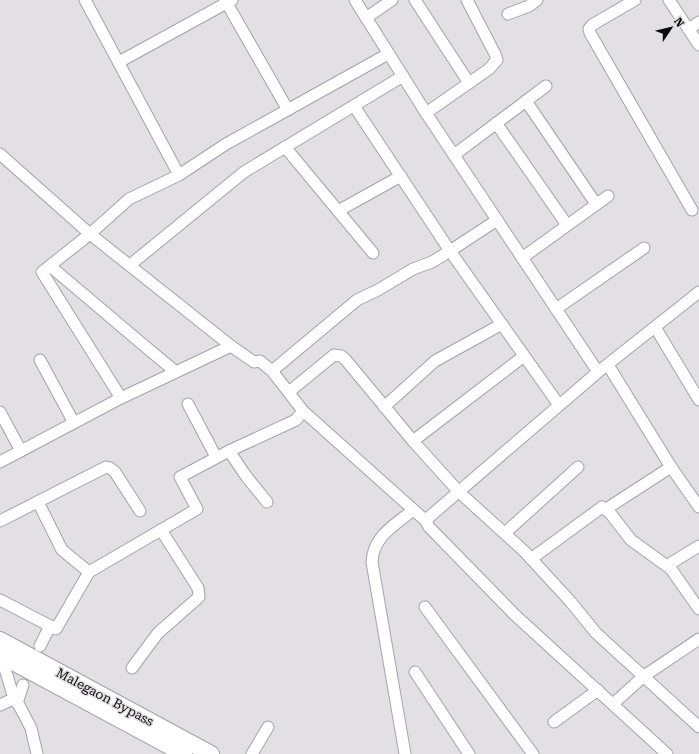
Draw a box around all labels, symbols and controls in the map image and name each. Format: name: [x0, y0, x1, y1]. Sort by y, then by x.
north arrow: [651, 8, 691, 48]
text: N: [671, 15, 687, 30]
street label: Malegaon Bypass: [54, 665, 156, 729]

